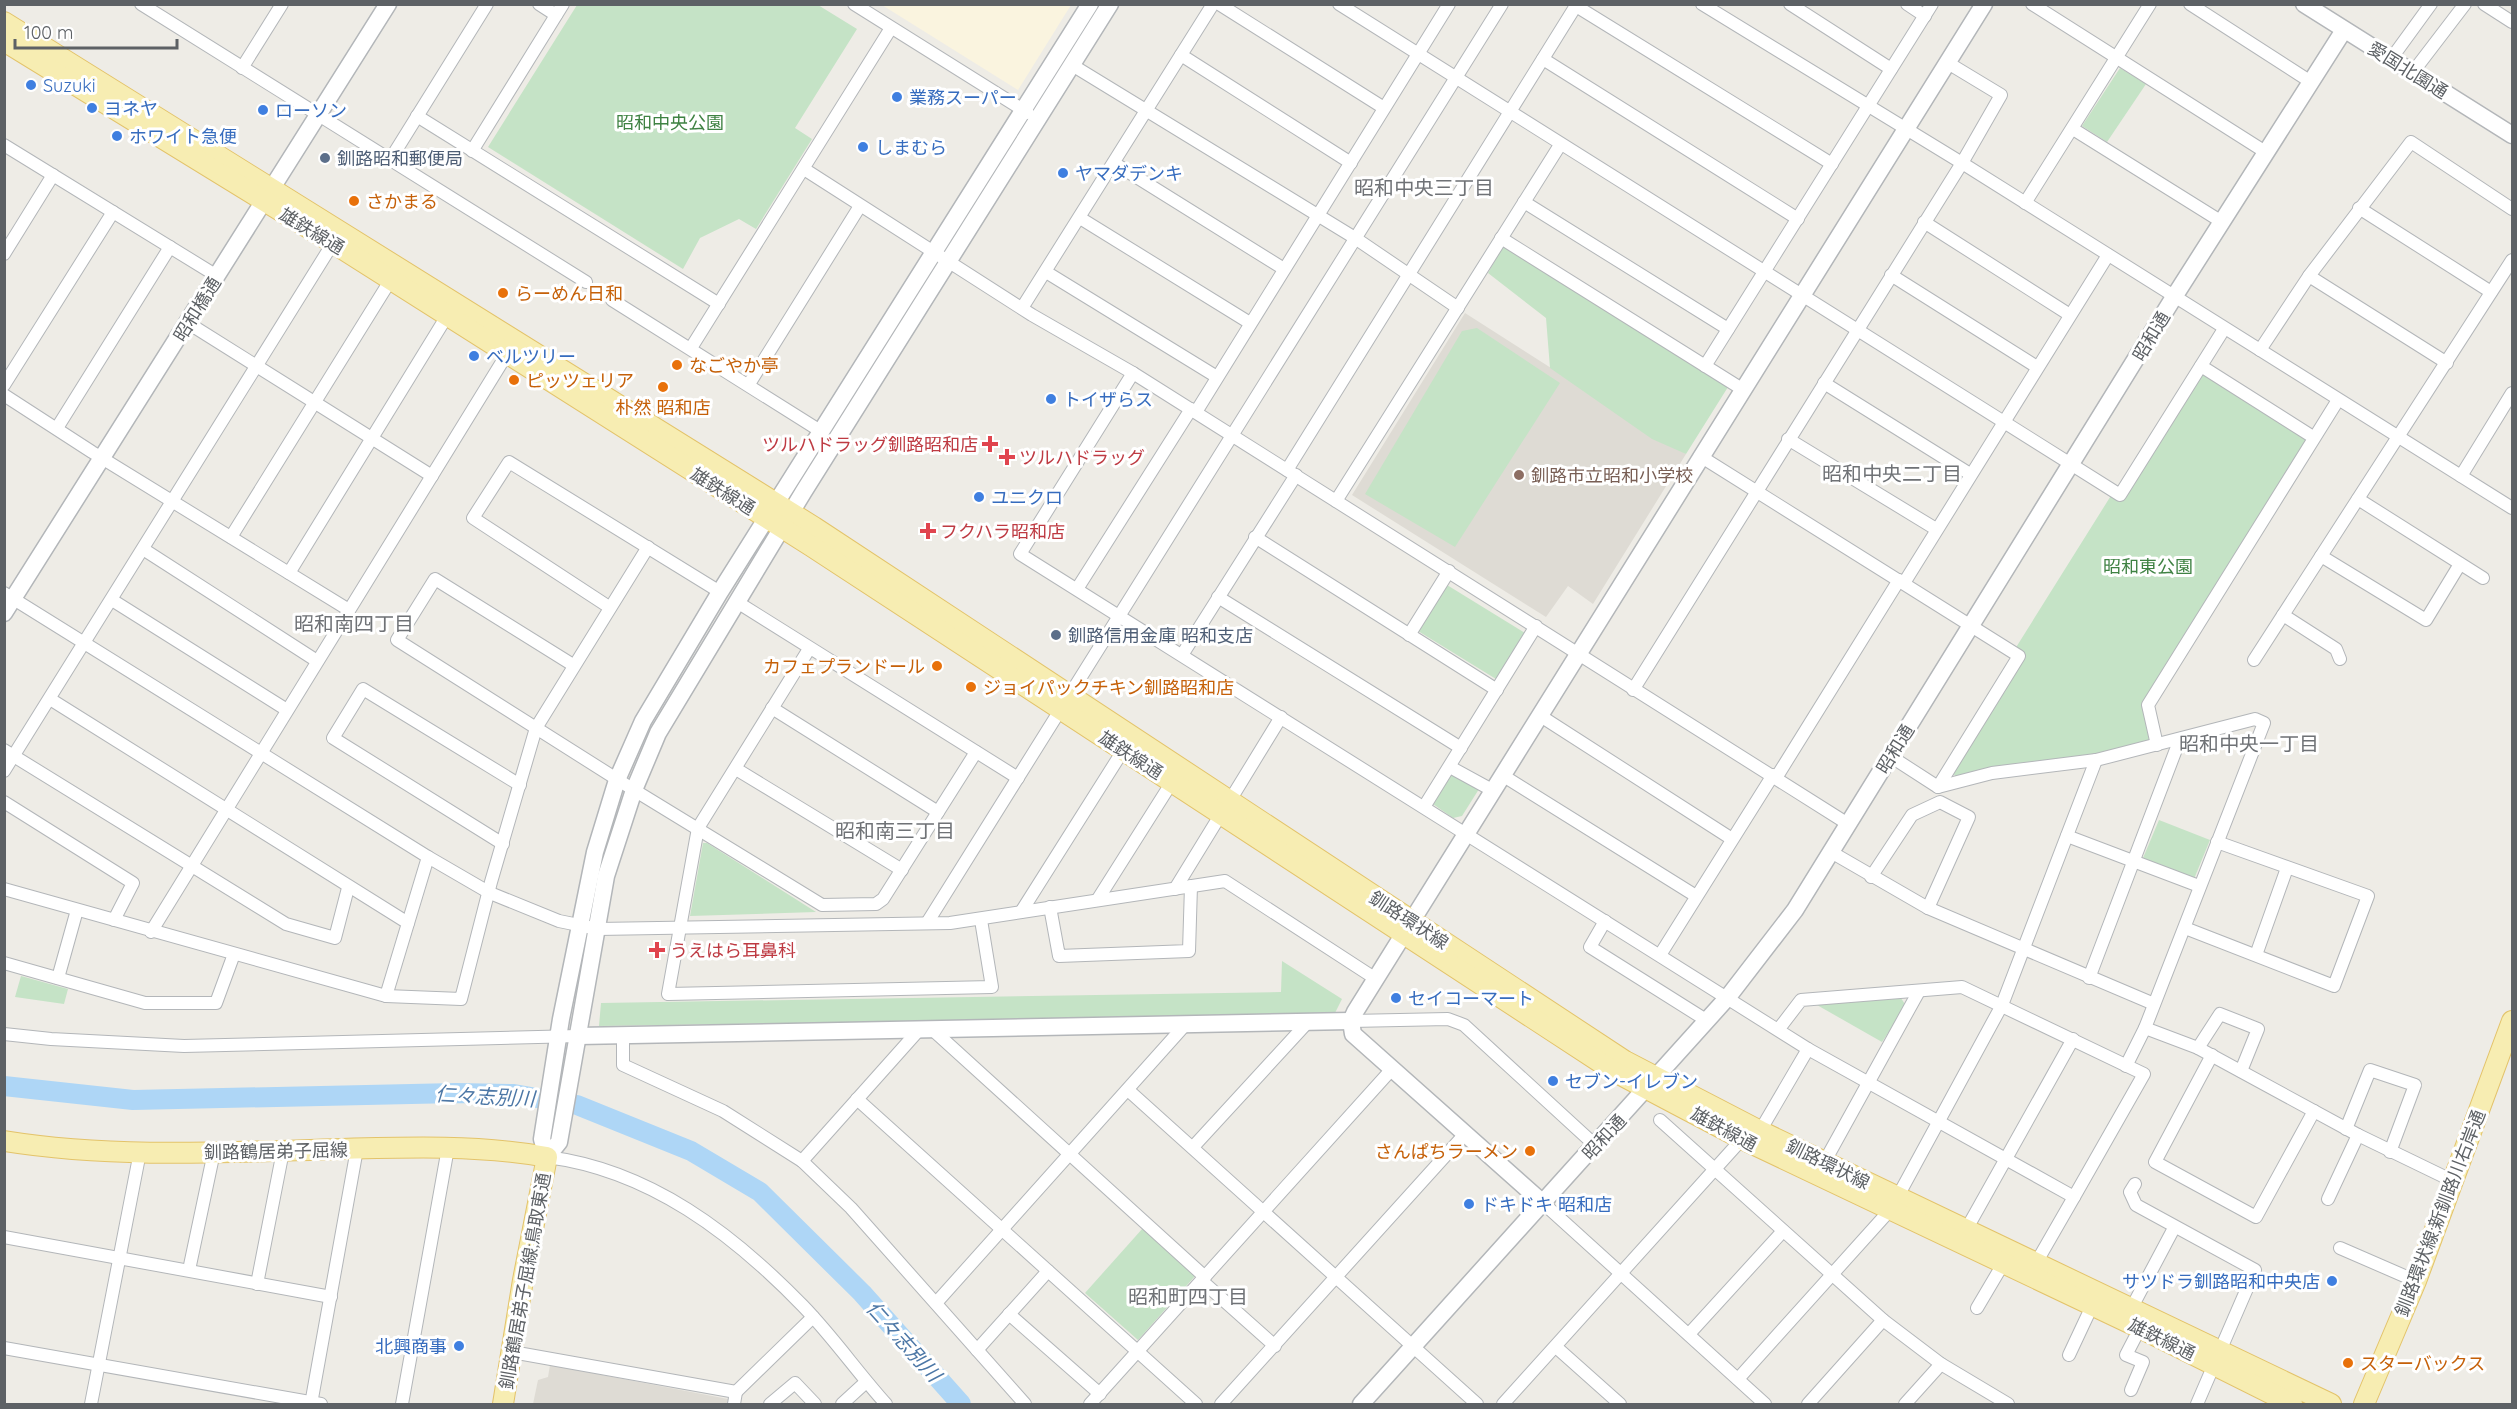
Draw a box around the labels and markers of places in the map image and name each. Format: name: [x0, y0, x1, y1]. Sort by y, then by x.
place label: Suzuki: [43, 74, 96, 97]
marker: Suzuki: [24, 78, 38, 92]
place label: 業務スーパー: [909, 86, 1017, 109]
marker: 業務スーパー: [890, 90, 904, 104]
place label: ヨネヤ: [104, 97, 158, 120]
place label: ローソン: [275, 99, 347, 122]
marker: ヨネヤ: [85, 101, 99, 115]
marker: ローソン: [256, 103, 270, 117]
place label: ホワイト急便: [129, 125, 237, 148]
marker: ホワイト急便: [110, 129, 124, 143]
place label: しまむら: [875, 136, 947, 159]
marker: しまむら: [856, 140, 870, 154]
place label: 釧路昭和郵便局: [337, 147, 463, 170]
marker: 釧路昭和郵便局: [318, 151, 332, 165]
place label: ヤマダデンキ: [1075, 162, 1183, 185]
marker: ヤマダデンキ: [1056, 166, 1070, 180]
place label: さかまる: [366, 190, 438, 213]
marker: さかまる: [347, 194, 361, 208]
place label: らーめん日和: [515, 282, 623, 305]
marker: らーめん日和: [496, 286, 510, 300]
place label: ベルツリー: [486, 345, 576, 368]
marker: ベルツリー: [467, 349, 481, 363]
place label: なごやか亭: [689, 354, 779, 377]
marker: なごやか亭: [670, 358, 684, 372]
place label: ピッツェリア: [526, 369, 634, 392]
marker: ピッツェリア: [507, 373, 521, 387]
marker: 朴然 昭和店: [656, 380, 670, 394]
place label: トイザらス: [1063, 388, 1153, 411]
marker: トイザらス: [1044, 392, 1058, 406]
place label: 朴然 昭和店: [616, 396, 710, 419]
place label: ツルハドラッグ釧路昭和店: [762, 433, 978, 456]
marker: ツルハドラッグ釧路昭和店: [983, 437, 997, 451]
place label: ツルハドラッグ: [1019, 446, 1145, 469]
marker: ツルハドラッグ: [1000, 450, 1014, 464]
place label: 釧路市立昭和小学校: [1531, 464, 1693, 487]
marker: 釧路市立昭和小学校: [1512, 468, 1526, 482]
place label: ユニクロ: [991, 486, 1063, 509]
marker: ユニクロ: [972, 490, 986, 504]
place label: フクハラ昭和店: [940, 520, 1065, 543]
marker: フクハラ昭和店: [921, 524, 935, 538]
place label: 釧路信用金庫 昭和支店: [1068, 624, 1253, 647]
marker: 釧路信用金庫 昭和支店: [1049, 628, 1063, 642]
place label: カフェプランドール: [763, 655, 925, 678]
marker: カフェプランドール: [930, 659, 944, 673]
place label: ジョイパックチキン釧路昭和店: [983, 676, 1234, 699]
marker: ジョイパックチキン釧路昭和店: [964, 680, 978, 694]
place label: うえはら耳鼻科: [670, 939, 796, 962]
marker: うえはら耳鼻科: [648, 941, 666, 959]
place label: セイコーマート: [1408, 987, 1534, 1010]
marker: セイコーマート: [1389, 991, 1403, 1005]
place label: セブン-イレブン: [1565, 1070, 1698, 1093]
marker: セブン-イレブン: [1546, 1074, 1560, 1088]
place label: さんぱちラーメン: [1375, 1140, 1518, 1163]
marker: さんぱちラーメン: [1523, 1144, 1537, 1158]
place label: ドキドキ 昭和店: [1481, 1193, 1612, 1216]
marker: ドキドキ 昭和店: [1462, 1197, 1476, 1211]
place label: サツドラ釧路昭和中央店: [2122, 1270, 2320, 1293]
marker: サツドラ釧路昭和中央店: [2325, 1274, 2339, 1288]
place label: 北興商事: [375, 1335, 447, 1358]
marker: 北興商事: [452, 1339, 466, 1353]
place label: スターバックス: [2360, 1352, 2485, 1375]
marker: スターバックス: [2341, 1356, 2355, 1370]

